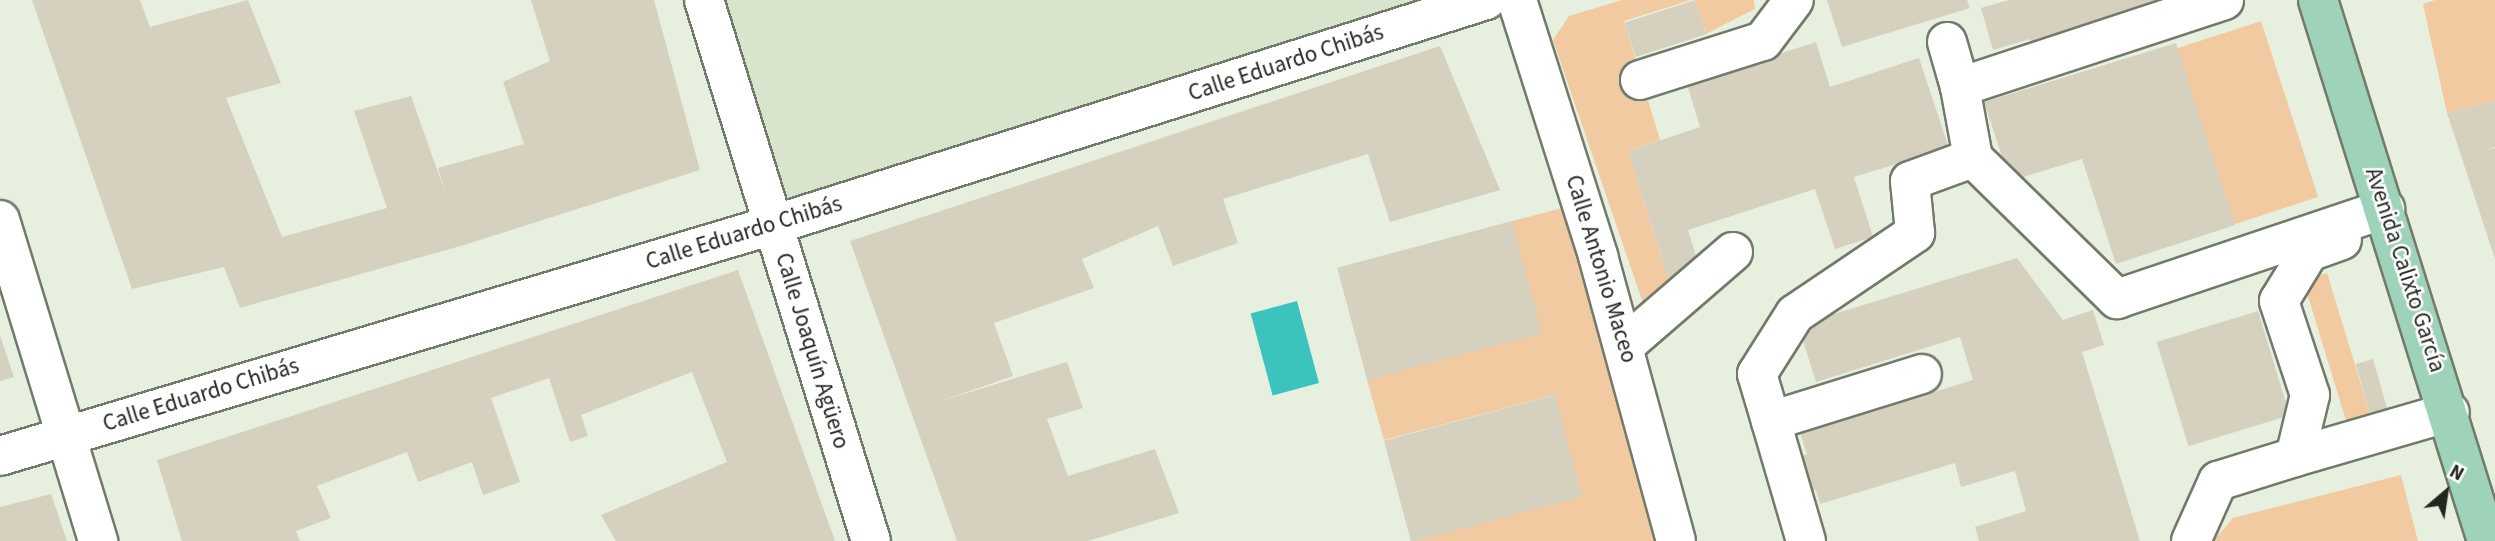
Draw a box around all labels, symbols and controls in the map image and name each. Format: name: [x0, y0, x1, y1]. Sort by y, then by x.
street label: Calle Eduardo Chibás: [1185, 18, 1387, 108]
street label: Avenida Calixto García: [2359, 164, 2451, 376]
street label: Calle Antonio Maceo: [1559, 172, 1643, 366]
street label: Calle Eduardo Chibás: [643, 190, 845, 276]
street label: Calle Joaquín Agüero: [769, 250, 855, 452]
street label: Calle Eduardo Chibás: [100, 352, 302, 438]
north arrow: [2411, 457, 2481, 527]
text: N: [2444, 458, 2468, 488]

